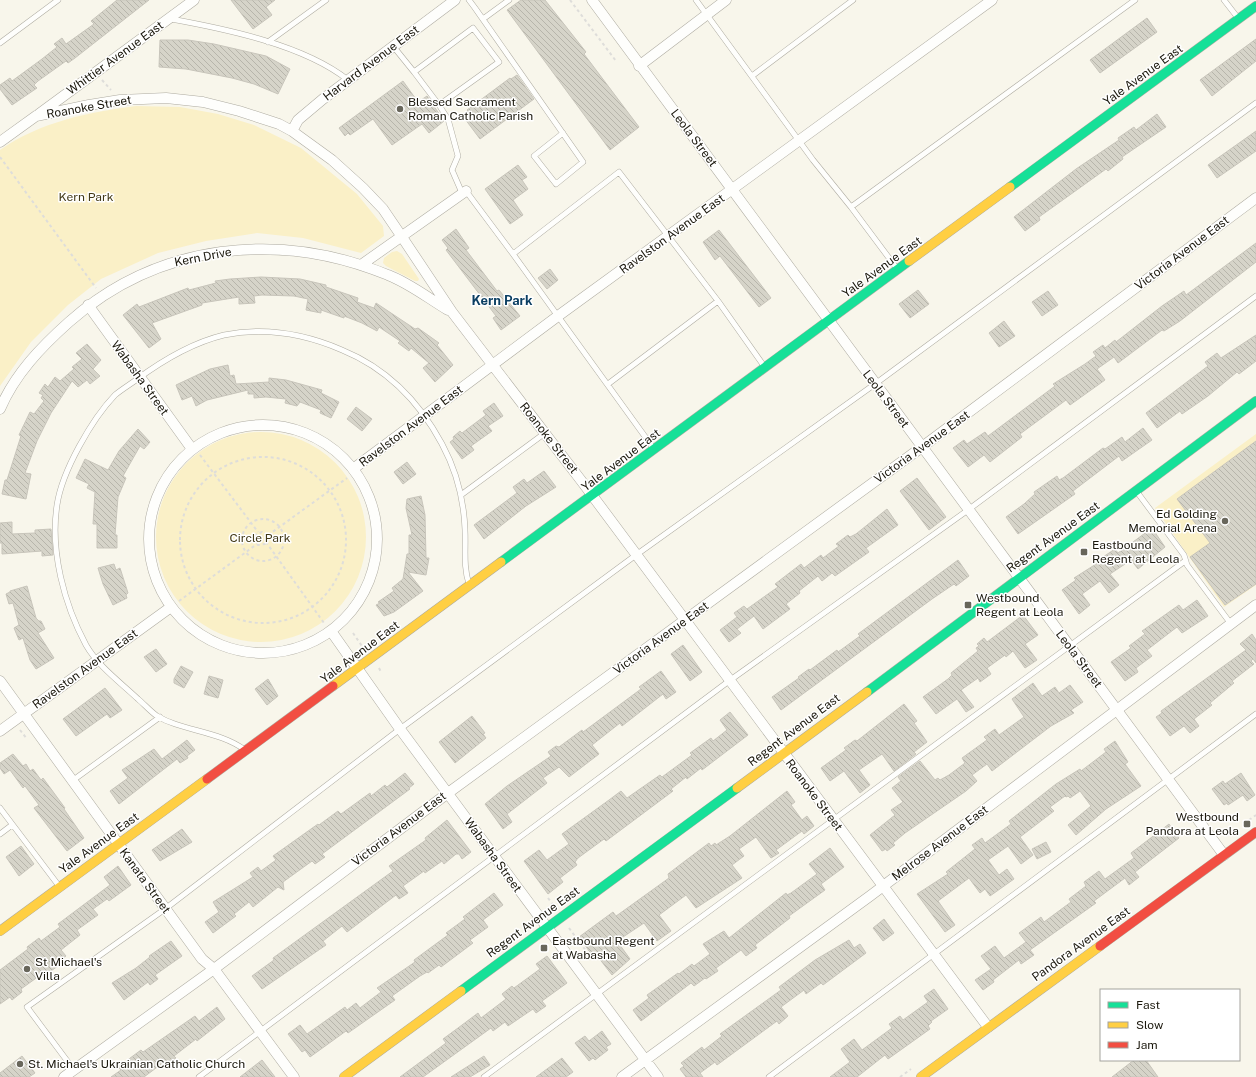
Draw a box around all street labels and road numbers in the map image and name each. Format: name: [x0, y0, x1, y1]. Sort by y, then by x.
street label: Whittier Avenue East: [64, 18, 166, 98]
street label: Harvard Avenue East: [320, 22, 422, 104]
street label: Yale Avenue East: [1101, 41, 1186, 109]
street label: Roanoke Street: [45, 93, 133, 121]
street label: Leola Street: [668, 106, 720, 170]
street label: Ravelston Avenue East: [617, 191, 727, 277]
street label: Victoria Avenue East: [1132, 213, 1232, 293]
street label: Yale Avenue East: [840, 233, 925, 301]
street label: Kern Drive: [173, 245, 233, 269]
street label: Wabasha Street: [108, 338, 172, 418]
street label: Leola Street: [860, 367, 912, 431]
street label: Ravelston Avenue East: [356, 382, 466, 470]
street label: Roanoke Street: [517, 400, 581, 476]
street label: Victoria Avenue East: [872, 408, 973, 486]
street label: Yale Avenue East: [579, 426, 663, 494]
street label: Regent Avenue East: [1004, 498, 1103, 575]
street label: Victoria Avenue East: [611, 599, 712, 677]
street label: Yale Avenue East: [318, 618, 402, 686]
street label: Ravelston Avenue East: [30, 626, 140, 712]
street label: Leola Street: [1053, 627, 1105, 691]
street label: Regent Avenue East: [745, 691, 843, 769]
street label: Roanoke Street: [782, 756, 846, 834]
street label: Victoria Avenue East: [349, 789, 449, 869]
street label: Melrose Avenue East: [889, 802, 991, 884]
street label: Yale Avenue East: [57, 809, 142, 877]
street label: Wabasha Street: [461, 815, 525, 895]
street label: Kanata Street: [117, 846, 174, 917]
street label: Regent Avenue East: [484, 883, 583, 960]
street label: Pandora Avenue East: [1029, 904, 1133, 984]

